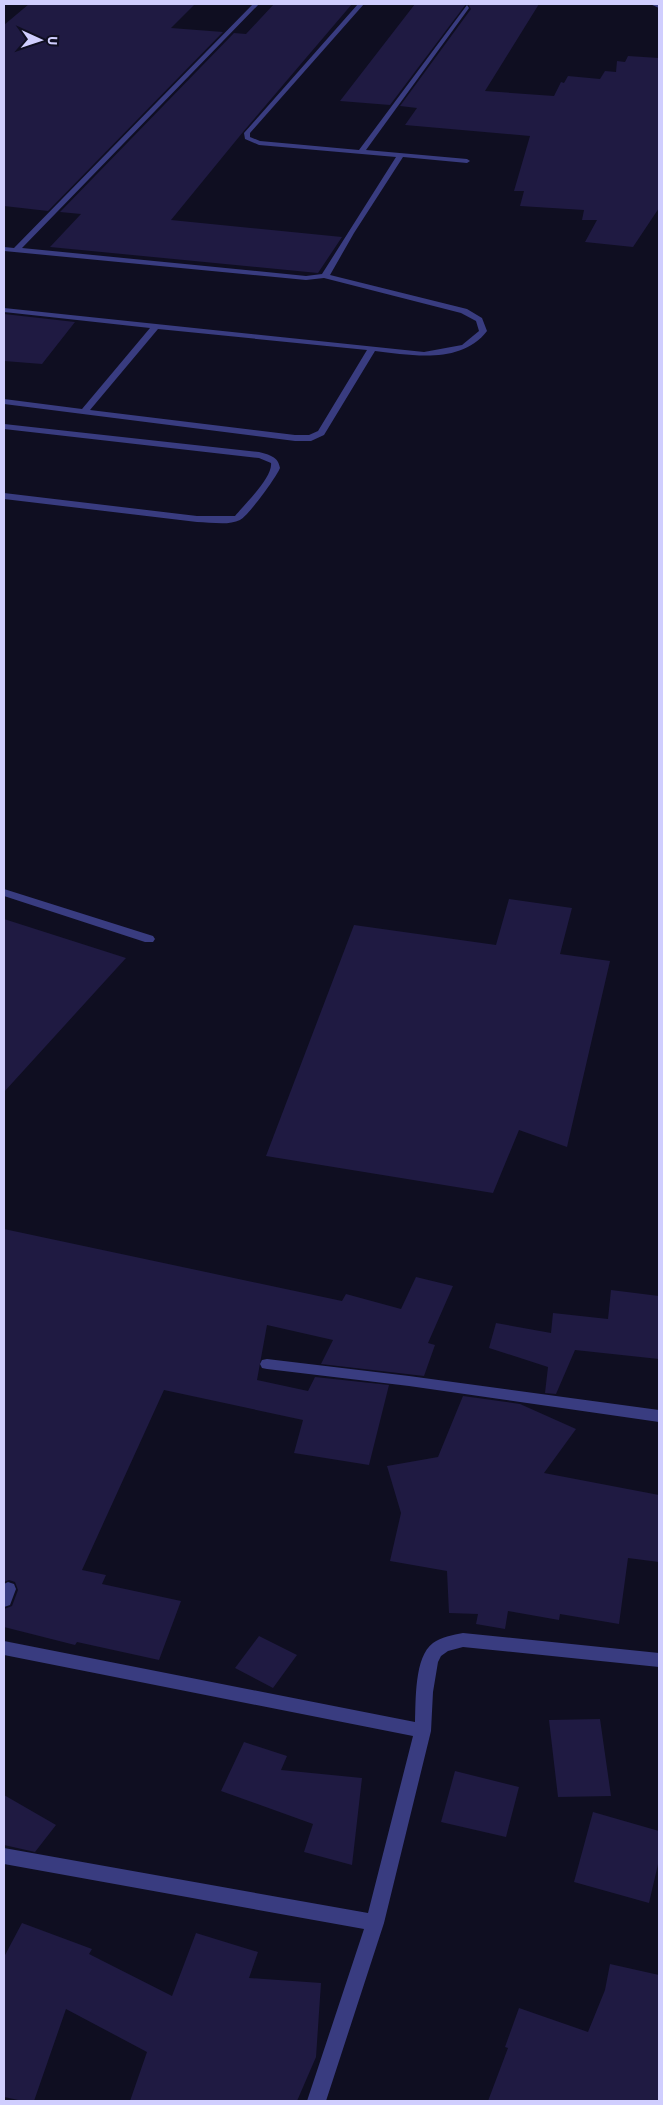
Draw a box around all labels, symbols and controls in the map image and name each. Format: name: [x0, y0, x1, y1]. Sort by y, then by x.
north arrow: [15, 15, 65, 65]
text: U: [42, 35, 62, 46]

